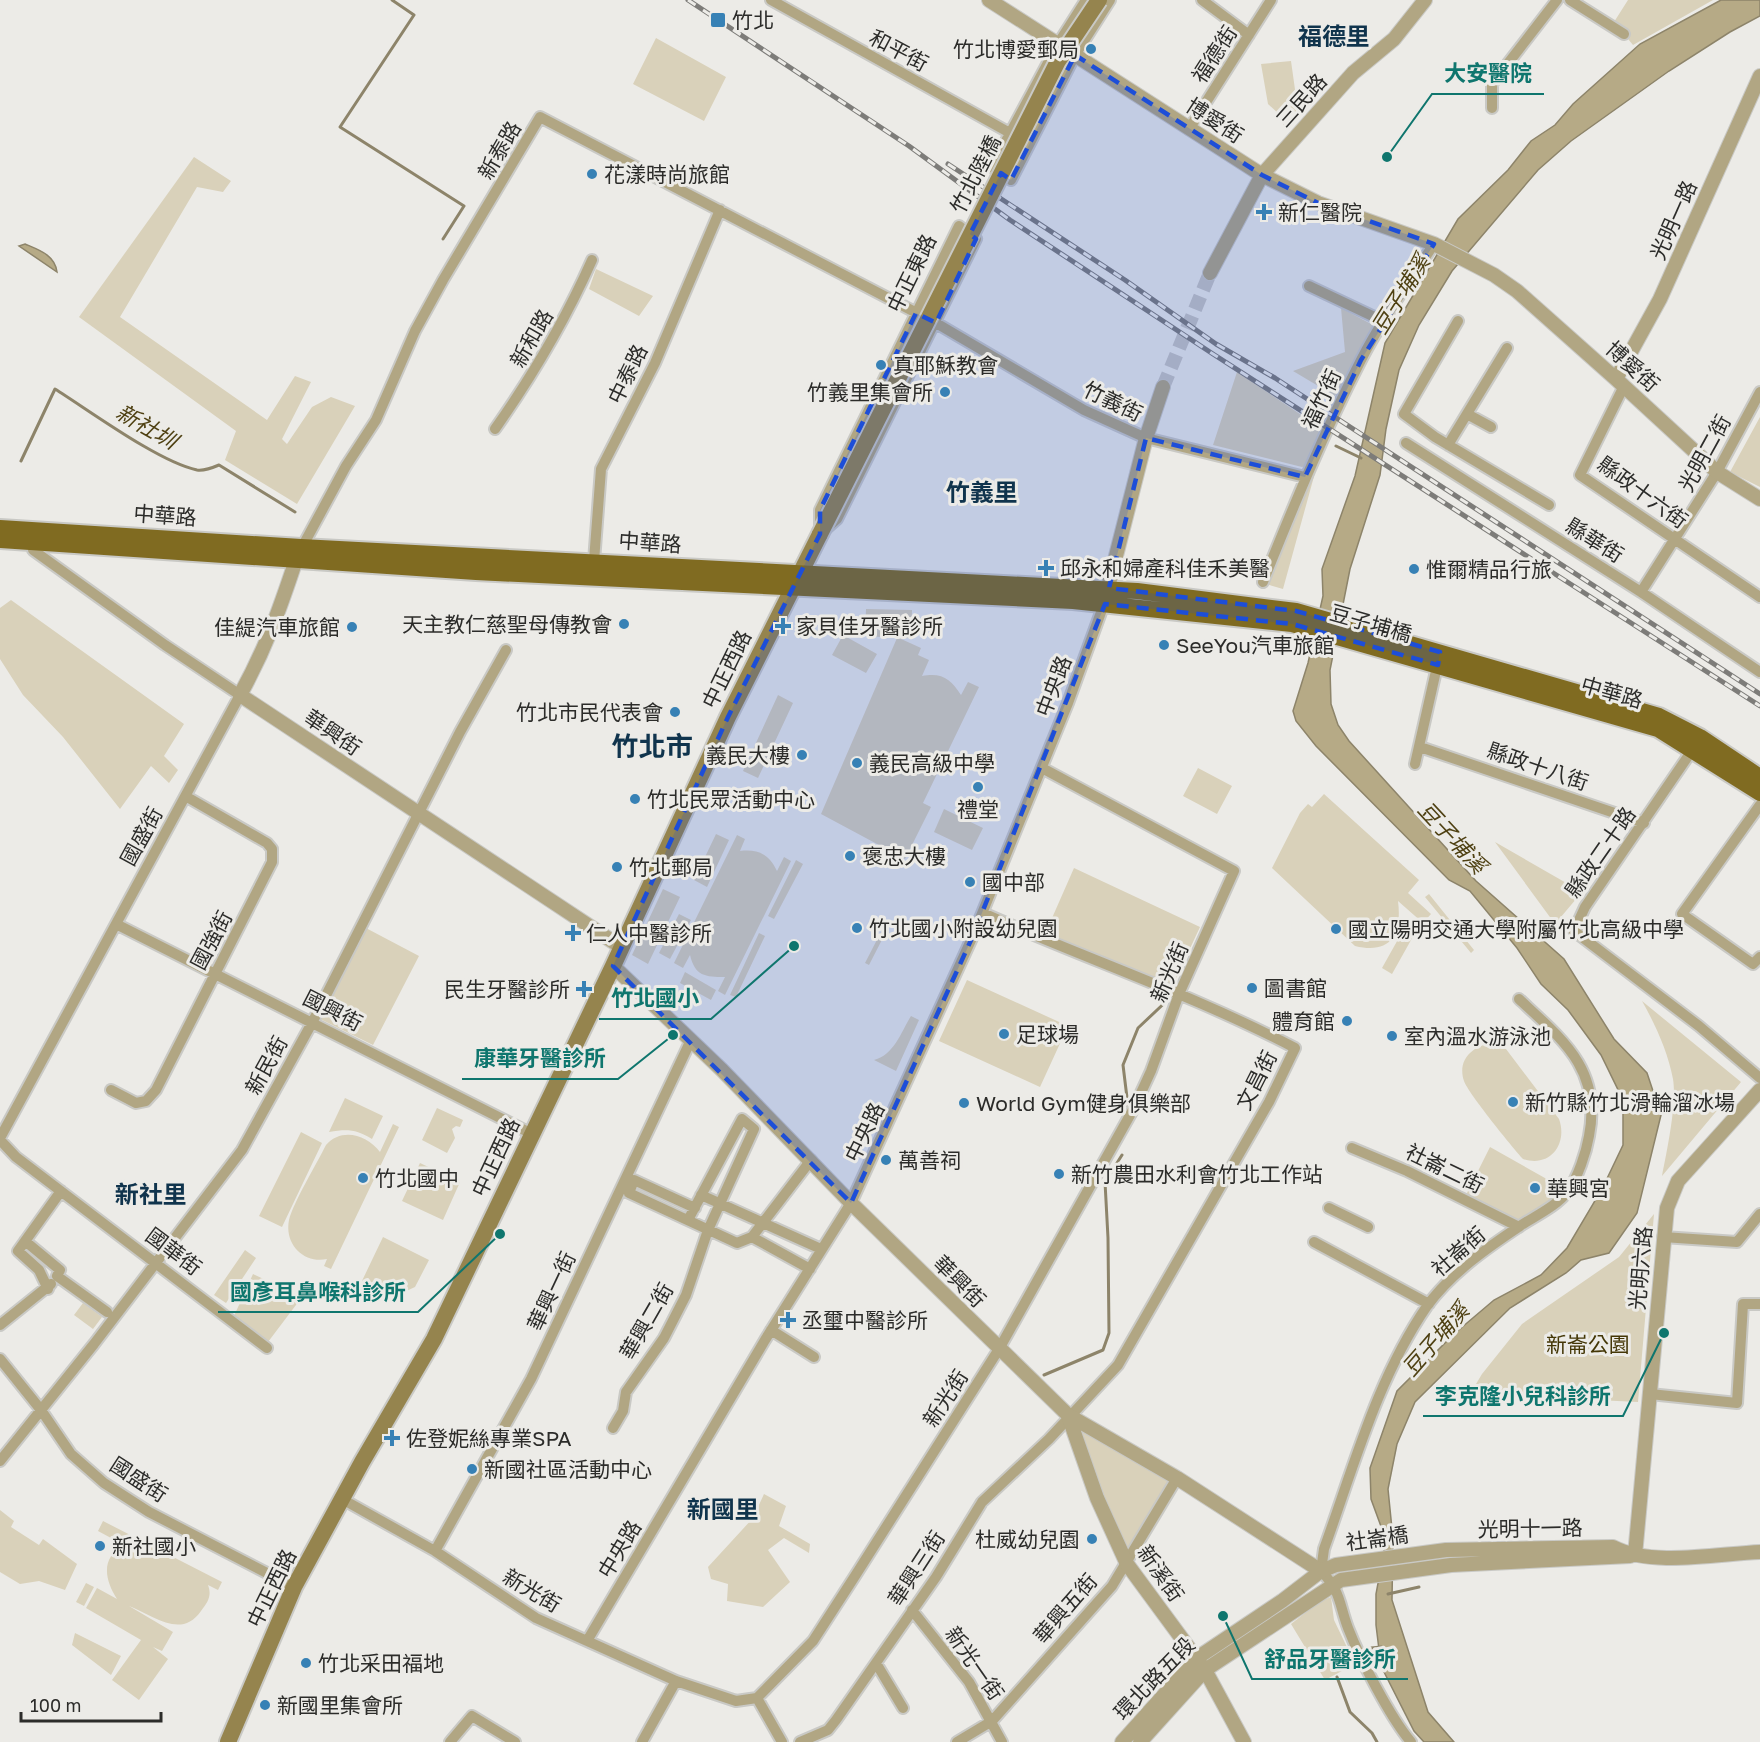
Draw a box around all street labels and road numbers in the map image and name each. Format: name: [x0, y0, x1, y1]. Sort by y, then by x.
street label: 福德街: [1186, 21, 1242, 87]
street label: 和平街: [865, 24, 933, 76]
street label: 三民路: [1270, 68, 1332, 132]
street label: 博愛街: [1182, 92, 1248, 148]
street label: 新泰路: [472, 116, 526, 184]
street label: 竹北陸橋: [944, 131, 1006, 217]
street label: 光明一路: [1644, 176, 1702, 264]
street label: 中正東路: [881, 230, 941, 316]
street label: 新和路: [504, 304, 558, 372]
street label: 博愛街: [1601, 335, 1665, 397]
street label: 中泰路: [602, 340, 652, 408]
street label: 福竹街: [1296, 365, 1346, 433]
street label: 竹義街: [1079, 376, 1147, 426]
street label: 光明二街: [1672, 410, 1736, 496]
street label: 縣政十六街: [1593, 451, 1693, 533]
street label: 中華路: [133, 500, 197, 530]
street label: 縣華街: [1561, 512, 1629, 568]
street label: 中華路: [618, 527, 682, 557]
street label: 豆子埔橋: [1327, 599, 1415, 647]
street label: 中正西路: [696, 626, 756, 712]
street label: 中央路: [1030, 652, 1076, 720]
street label: 中華路: [1578, 671, 1646, 713]
street label: 華興街: [300, 704, 366, 760]
street label: 縣政十八街: [1484, 737, 1592, 795]
street label: 國盛街: [114, 802, 168, 870]
street label: 縣政二十路: [1559, 802, 1641, 902]
street label: 國強街: [185, 906, 237, 974]
street label: 新光街: [1145, 938, 1193, 1006]
street label: 國興街: [299, 984, 367, 1036]
street label: 新民街: [239, 1031, 293, 1099]
street label: 文昌街: [1230, 1046, 1282, 1114]
street label: 中央路: [839, 1098, 889, 1166]
street label: 中正西路: [465, 1113, 525, 1201]
street label: 社崙二街: [1402, 1138, 1488, 1198]
street label: 社崙街: [1426, 1221, 1490, 1281]
street label: 國華街: [141, 1222, 207, 1280]
street label: 光明六路: [1623, 1225, 1657, 1311]
street label: 華興一街: [521, 1247, 581, 1335]
street label: 華興街: [929, 1250, 991, 1312]
street label: 華興二街: [614, 1278, 678, 1364]
street label: 新光街: [917, 1365, 973, 1431]
street label: 國盛街: [106, 1451, 172, 1507]
street label: 光明十一路: [1477, 1514, 1583, 1542]
street label: 中央路: [592, 1515, 646, 1583]
street label: 社崙橋: [1344, 1521, 1410, 1555]
street label: 華興三街: [882, 1526, 950, 1610]
street label: 新溪街: [1132, 1540, 1190, 1606]
street label: 中正西路: [241, 1545, 301, 1631]
street label: 新光街: [498, 1563, 566, 1617]
street label: 華興五街: [1028, 1568, 1102, 1648]
street label: 新光一街: [940, 1621, 1010, 1705]
street label: 環北路五段: [1108, 1631, 1200, 1725]

